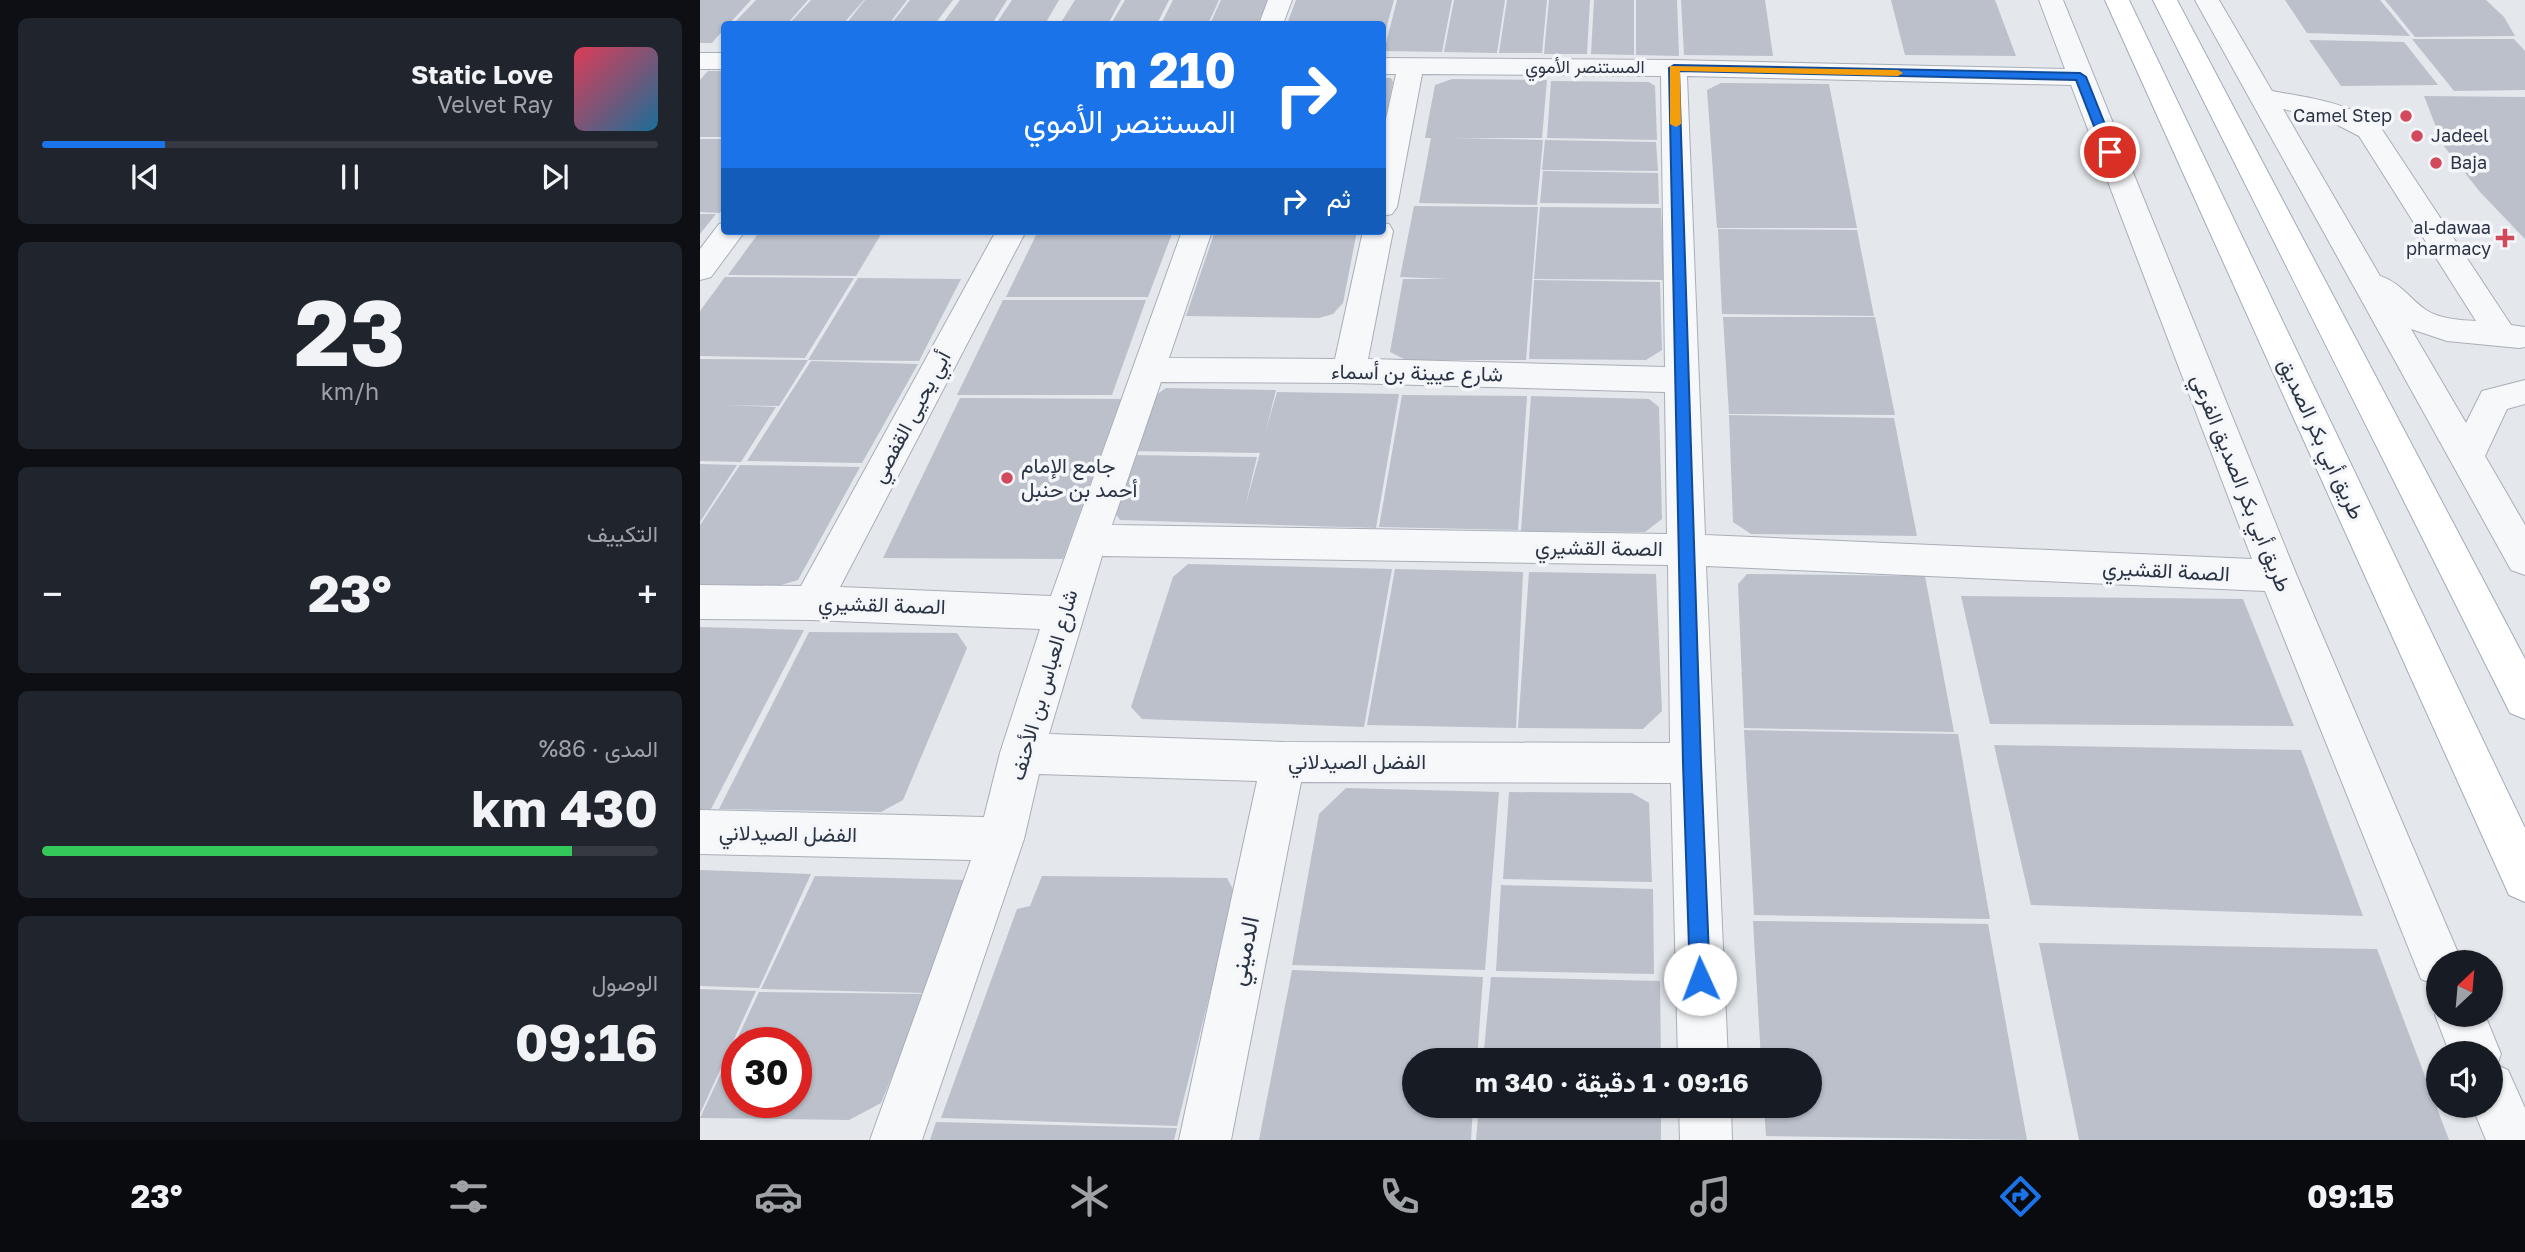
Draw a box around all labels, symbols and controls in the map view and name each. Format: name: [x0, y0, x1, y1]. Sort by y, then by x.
text: 210 m: [1094, 40, 1236, 99]
icon: right: [1260, 49, 1351, 140]
street label: المستنصر الأموي: [1525, 55, 1645, 82]
text: Static Love: [411, 59, 553, 90]
text: Velvet Ray: [437, 90, 553, 118]
text: المستنصر الأموي: [1024, 102, 1236, 140]
place label: Camel Step: [2293, 104, 2392, 126]
marker: Camel Step: [2398, 108, 2414, 124]
pin: [2080, 122, 2140, 182]
place label: Jadeel: [2431, 124, 2489, 146]
marker: Jadeel: [2409, 128, 2425, 144]
icon: arrive: [2091, 133, 2129, 171]
place label: Baja: [2450, 151, 2487, 173]
marker: Baja: [2428, 155, 2444, 171]
icon: previous: [126, 158, 164, 196]
icon: pause: [331, 158, 369, 196]
icon: next: [536, 158, 574, 196]
icon: right: [1275, 182, 1313, 220]
text: ثم: [1327, 183, 1351, 214]
place label: al-dawaa pharmacy: [2406, 216, 2491, 259]
marker: al-dawaa pharmacy: [2497, 230, 2513, 246]
text: 23: [294, 277, 406, 386]
street label: أبي يحيى القفصي: [864, 346, 960, 489]
street label: طريق أبي بكر الصديق: [2269, 354, 2371, 525]
street label: شارع عيينة بن أسماء: [1331, 358, 1503, 388]
street label: طريق أبي بكر الصديق الفرعي: [2182, 370, 2298, 597]
text: km/h: [321, 377, 379, 405]
place label: جامع الإمام أحمد بن حنبل: [1021, 452, 1138, 502]
marker: جامع الإمام أحمد بن حنبل: [999, 470, 1015, 486]
text: التكييف: [587, 519, 658, 547]
street label: الصمة القشيري: [1535, 533, 1663, 566]
street label: الصمة القشيري: [2101, 554, 2230, 591]
text: 23°: [308, 561, 392, 623]
text: −: [42, 571, 63, 616]
text: +: [637, 571, 658, 616]
street label: شارع العباس بن الأحنف: [1003, 586, 1085, 784]
street label: الصمة القشيري: [818, 589, 946, 624]
text: المدى · 86%: [539, 734, 658, 762]
street label: الفضل الصيدلاني: [1288, 748, 1426, 779]
text: 430 km: [471, 776, 658, 838]
street label: الفضل الصيدلاني: [719, 819, 857, 852]
street label: الدميني: [1221, 913, 1270, 989]
position arrow: [1663, 942, 1737, 1016]
north arrow: [2426, 950, 2502, 1027]
map controls: [2426, 950, 2503, 1118]
text: الوصول: [592, 968, 658, 996]
text: 09:16: [515, 1010, 658, 1072]
speed limit sign: 30: [721, 1027, 812, 1118]
button: sound: [2426, 1041, 2503, 1118]
text: 09:16 · 1 دقيقة · 340 m: [1475, 1067, 1749, 1098]
icon: filters: [444, 1172, 493, 1221]
icon: car: [754, 1172, 803, 1221]
icon: climate: [1065, 1172, 1114, 1221]
icon: phone: [1375, 1172, 1424, 1221]
icon: music: [1686, 1172, 1735, 1221]
icon: directions: [1996, 1172, 2045, 1221]
text: 23°: [131, 1177, 182, 1215]
text: 09:15: [2307, 1177, 2394, 1215]

